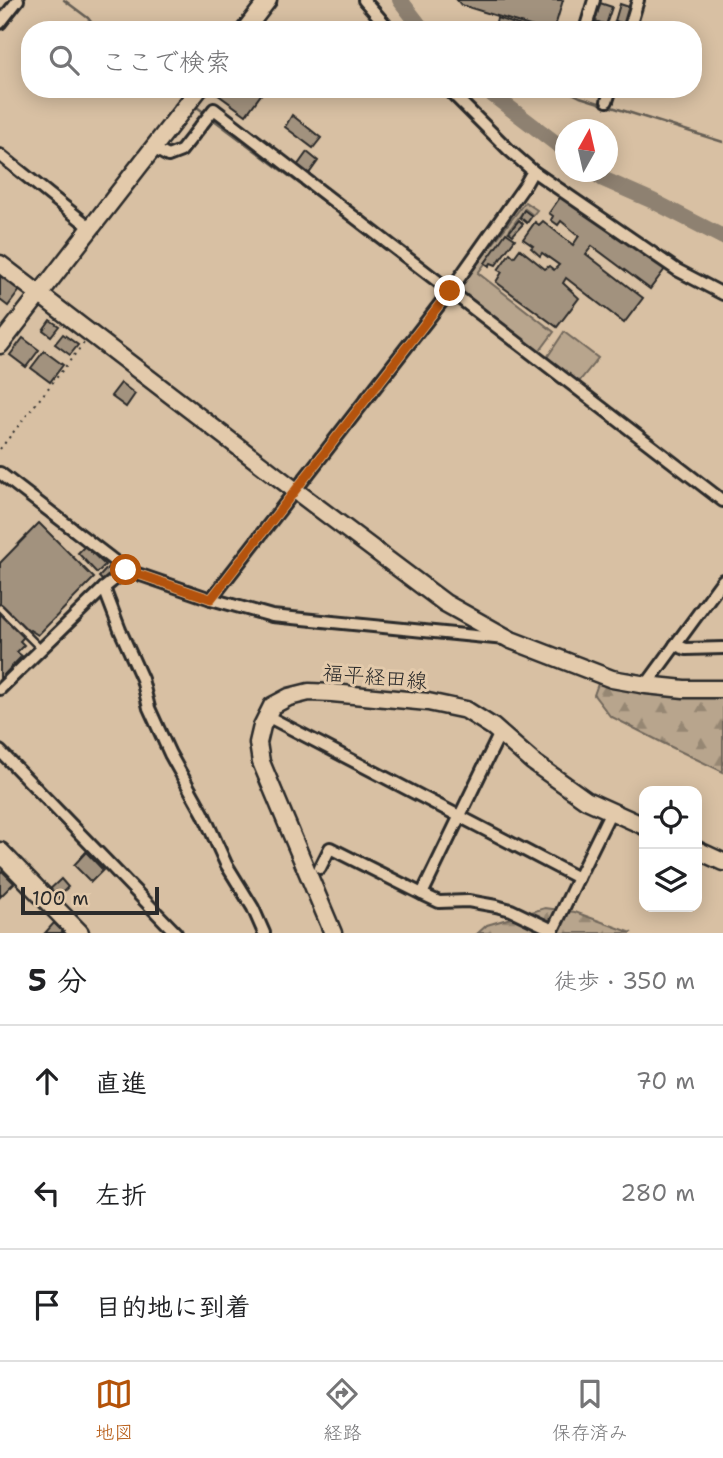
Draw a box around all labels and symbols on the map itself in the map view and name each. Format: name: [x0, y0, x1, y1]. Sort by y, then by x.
north arrow: [555, 119, 618, 182]
route end: [434, 275, 465, 306]
route start: [110, 554, 141, 585]
street label: 福平経田線: [321, 658, 429, 696]
scale bar: [21, 884, 159, 916]

